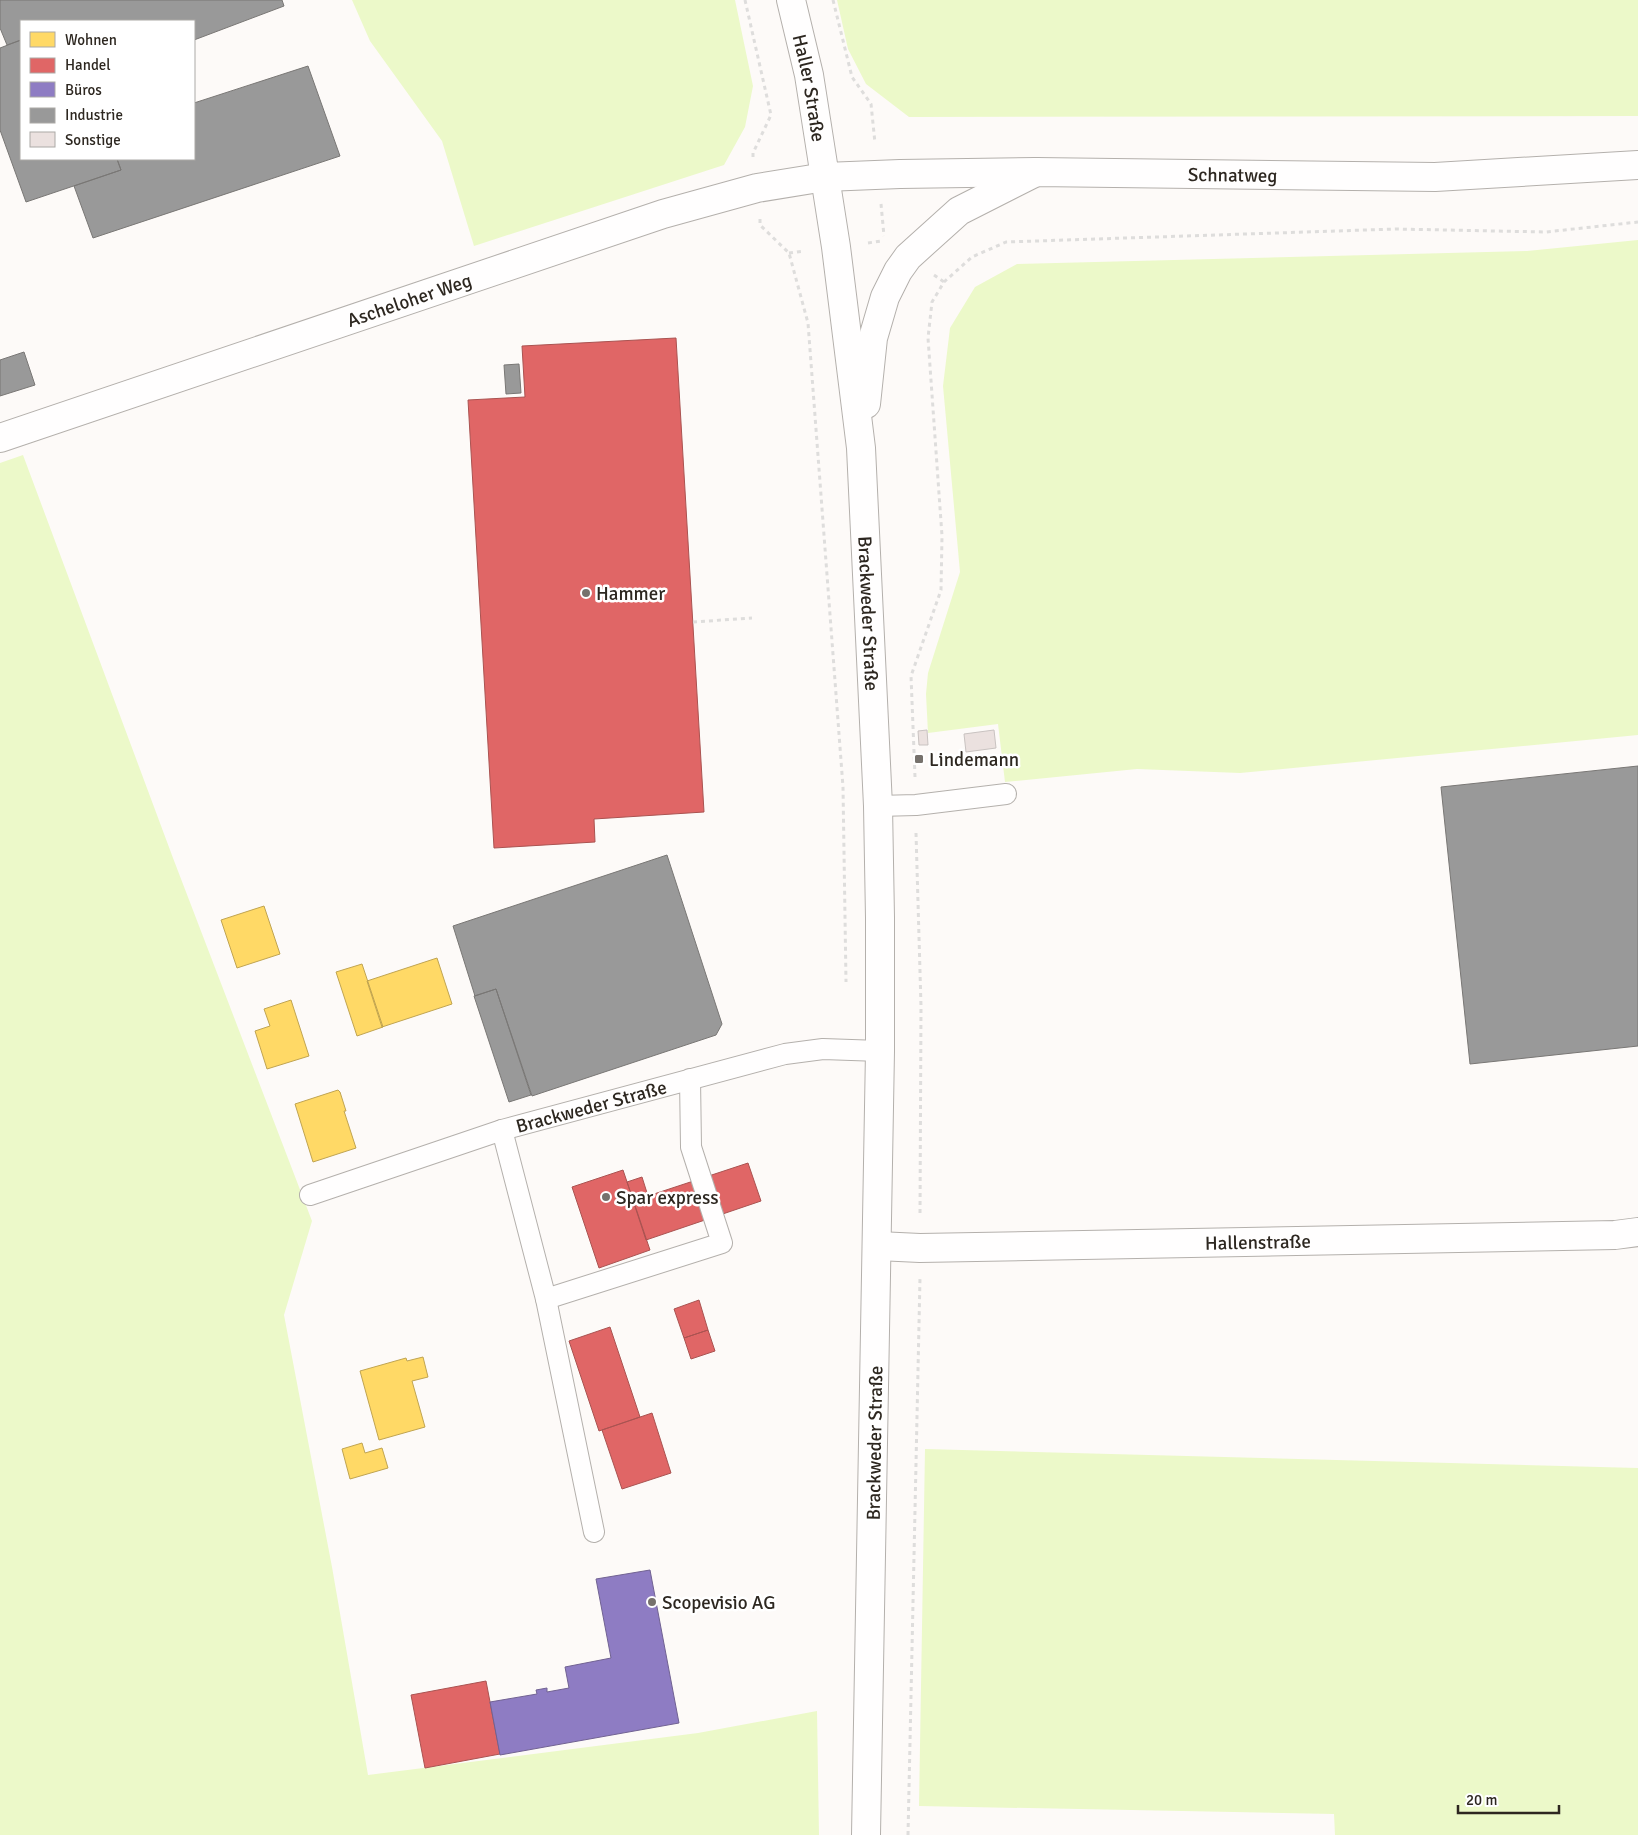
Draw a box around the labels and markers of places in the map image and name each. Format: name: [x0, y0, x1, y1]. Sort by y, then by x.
place label: Hammer: [596, 582, 665, 606]
marker: Hammer: [580, 587, 592, 599]
place label: Lindemann: [929, 748, 1019, 772]
marker: Lindemann: [913, 753, 925, 765]
place label: Spar express: [616, 1186, 719, 1210]
marker: Spar express: [600, 1191, 612, 1203]
place label: Scopevisio AG: [662, 1591, 775, 1615]
marker: Scopevisio AG: [646, 1596, 658, 1608]

